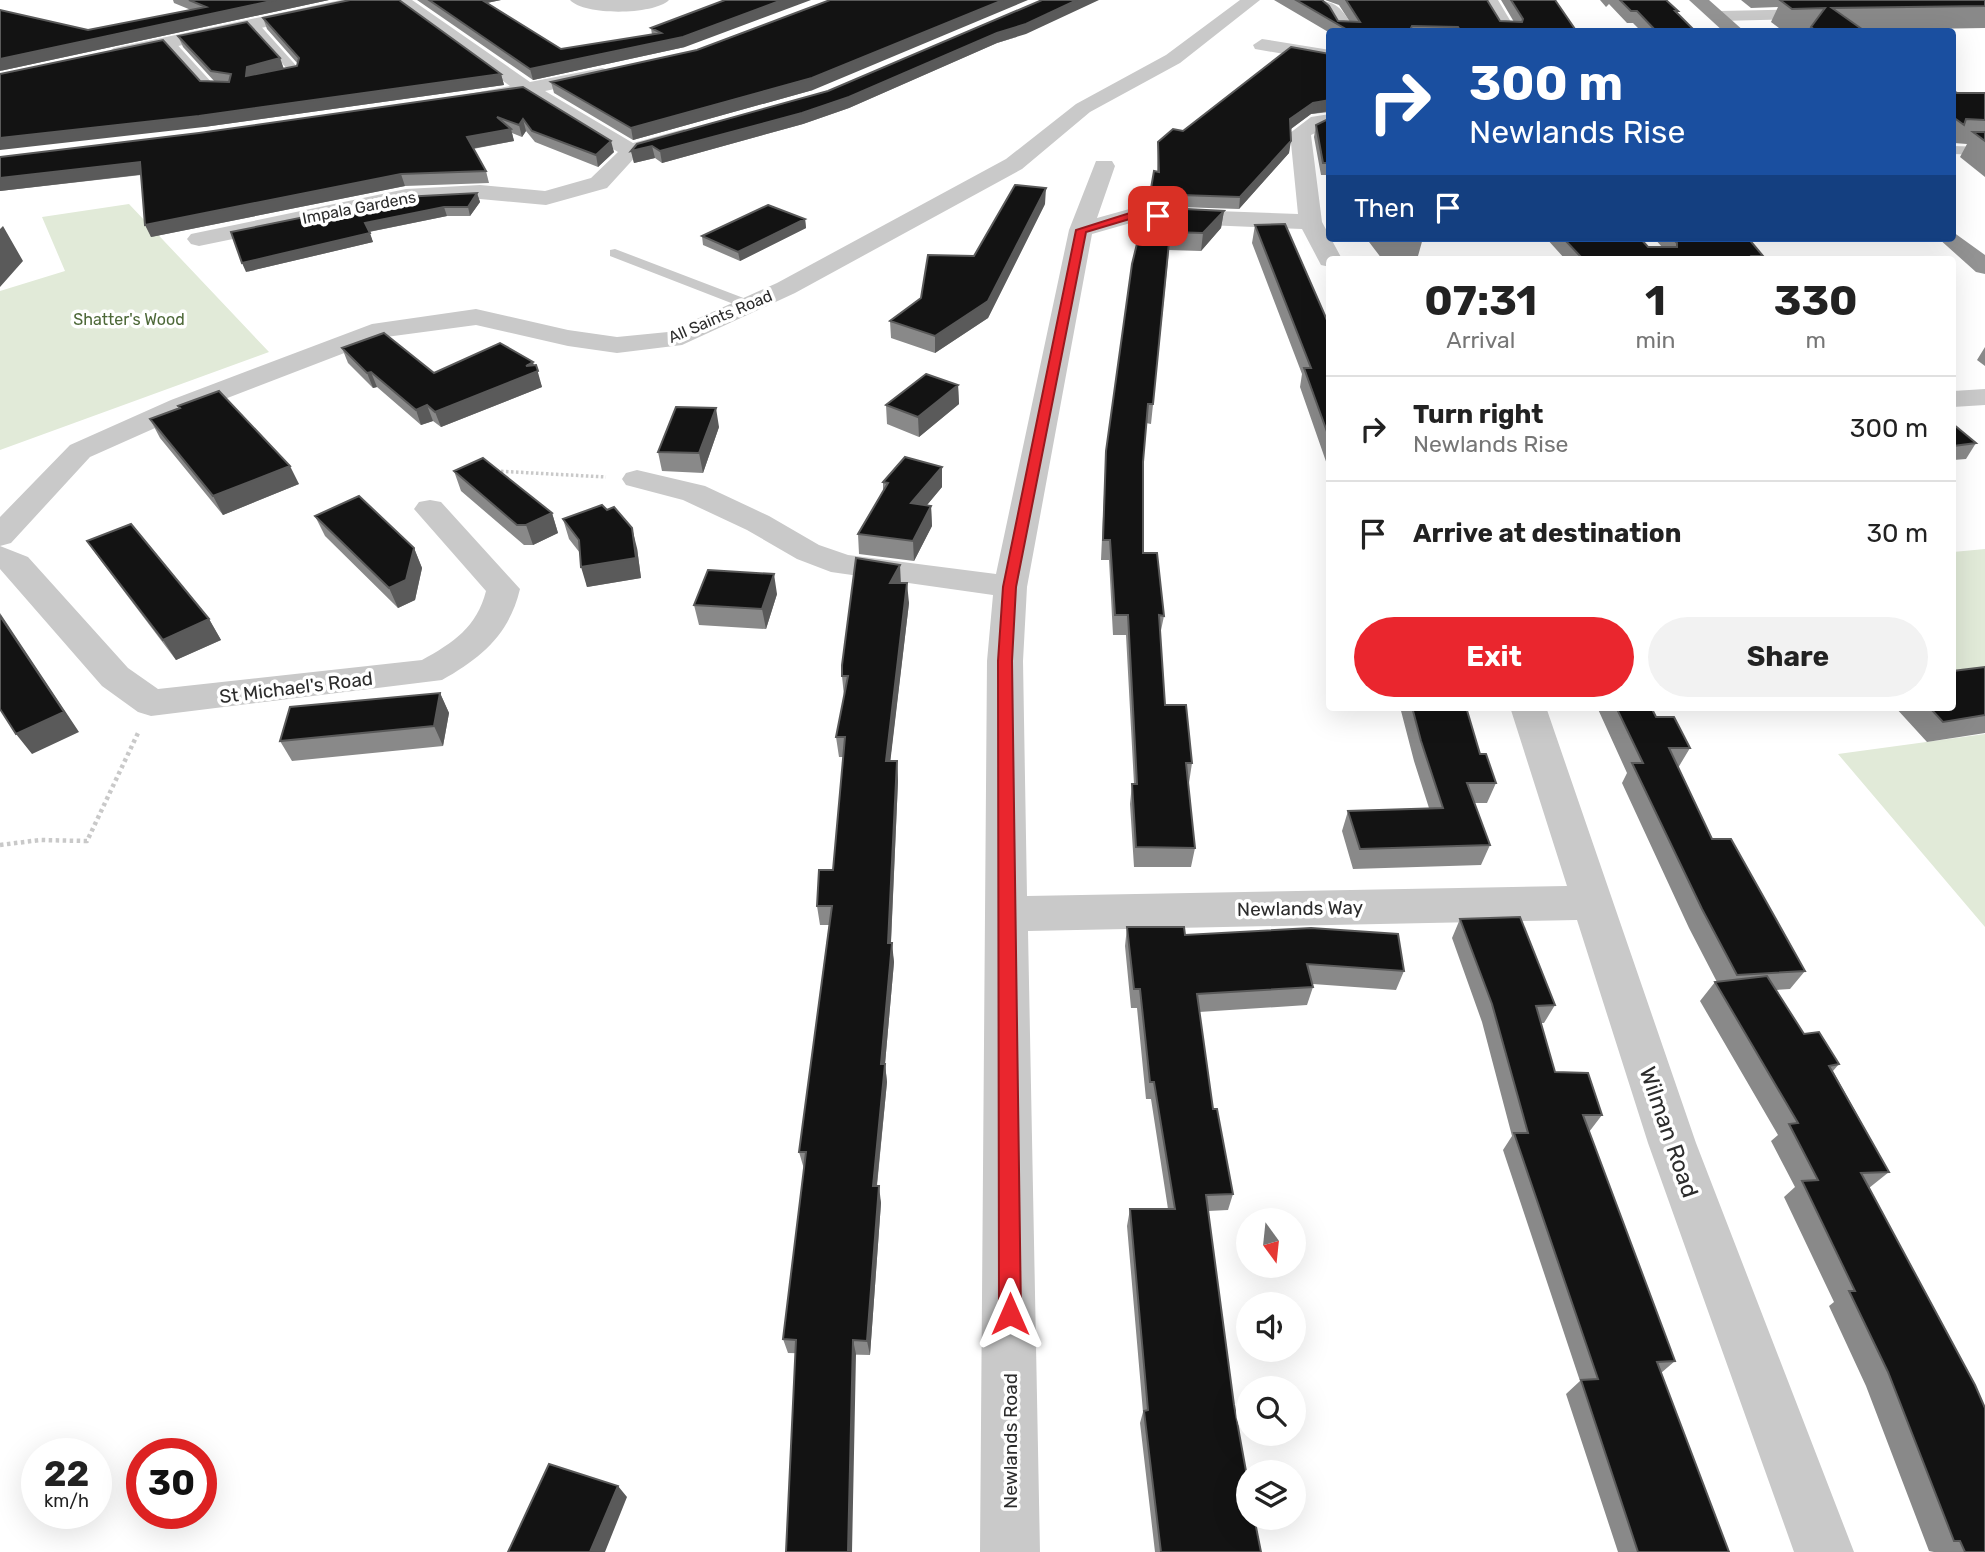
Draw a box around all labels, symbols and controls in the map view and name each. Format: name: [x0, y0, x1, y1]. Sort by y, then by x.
text: 300 m: [1469, 54, 1623, 112]
icon: right: [1354, 56, 1445, 147]
text: Newlands Rise: [1469, 113, 1685, 151]
pin: [1128, 186, 1188, 246]
street label: Impala Gardens: [301, 187, 418, 228]
icon: arrive: [1429, 189, 1467, 227]
text: Then: [1354, 193, 1415, 224]
icon: arrive: [1139, 197, 1177, 235]
text: 07:31: [1424, 276, 1537, 326]
text: 1: [1645, 276, 1666, 326]
text: 330: [1774, 276, 1858, 326]
street label: All Saints Road: [665, 286, 775, 347]
park label: Shatter's Wood: [73, 310, 185, 329]
text: Arrival: [1446, 326, 1515, 354]
text: min: [1636, 326, 1675, 354]
text: m: [1806, 326, 1826, 354]
text: Turn right: [1413, 399, 1543, 430]
icon: right: [1354, 410, 1392, 448]
text: 300 m: [1850, 413, 1928, 444]
text: Newlands Rise: [1413, 430, 1569, 458]
icon: arrive: [1354, 515, 1392, 553]
text: Arrive at destination: [1413, 518, 1681, 549]
text: 30 m: [1866, 518, 1928, 549]
button: Exit: [1354, 617, 1634, 697]
button: Share: [1648, 617, 1928, 697]
street label: St Michael's Road: [218, 667, 374, 708]
street label: Newlands Way: [1237, 896, 1363, 921]
street label: Wilman Road: [1633, 1063, 1705, 1201]
north arrow: [1236, 1208, 1306, 1278]
map controls: [1236, 1208, 1306, 1530]
position arrow: [973, 1277, 1047, 1351]
button: sound: [1236, 1292, 1306, 1362]
street label: Newlands Road: [999, 1373, 1022, 1509]
button: search: [1236, 1376, 1306, 1446]
speed limit sign: 30: [126, 1438, 217, 1529]
text: 22: [44, 1453, 89, 1495]
button: layers: [1236, 1460, 1306, 1530]
text: km/h: [44, 1490, 89, 1512]

